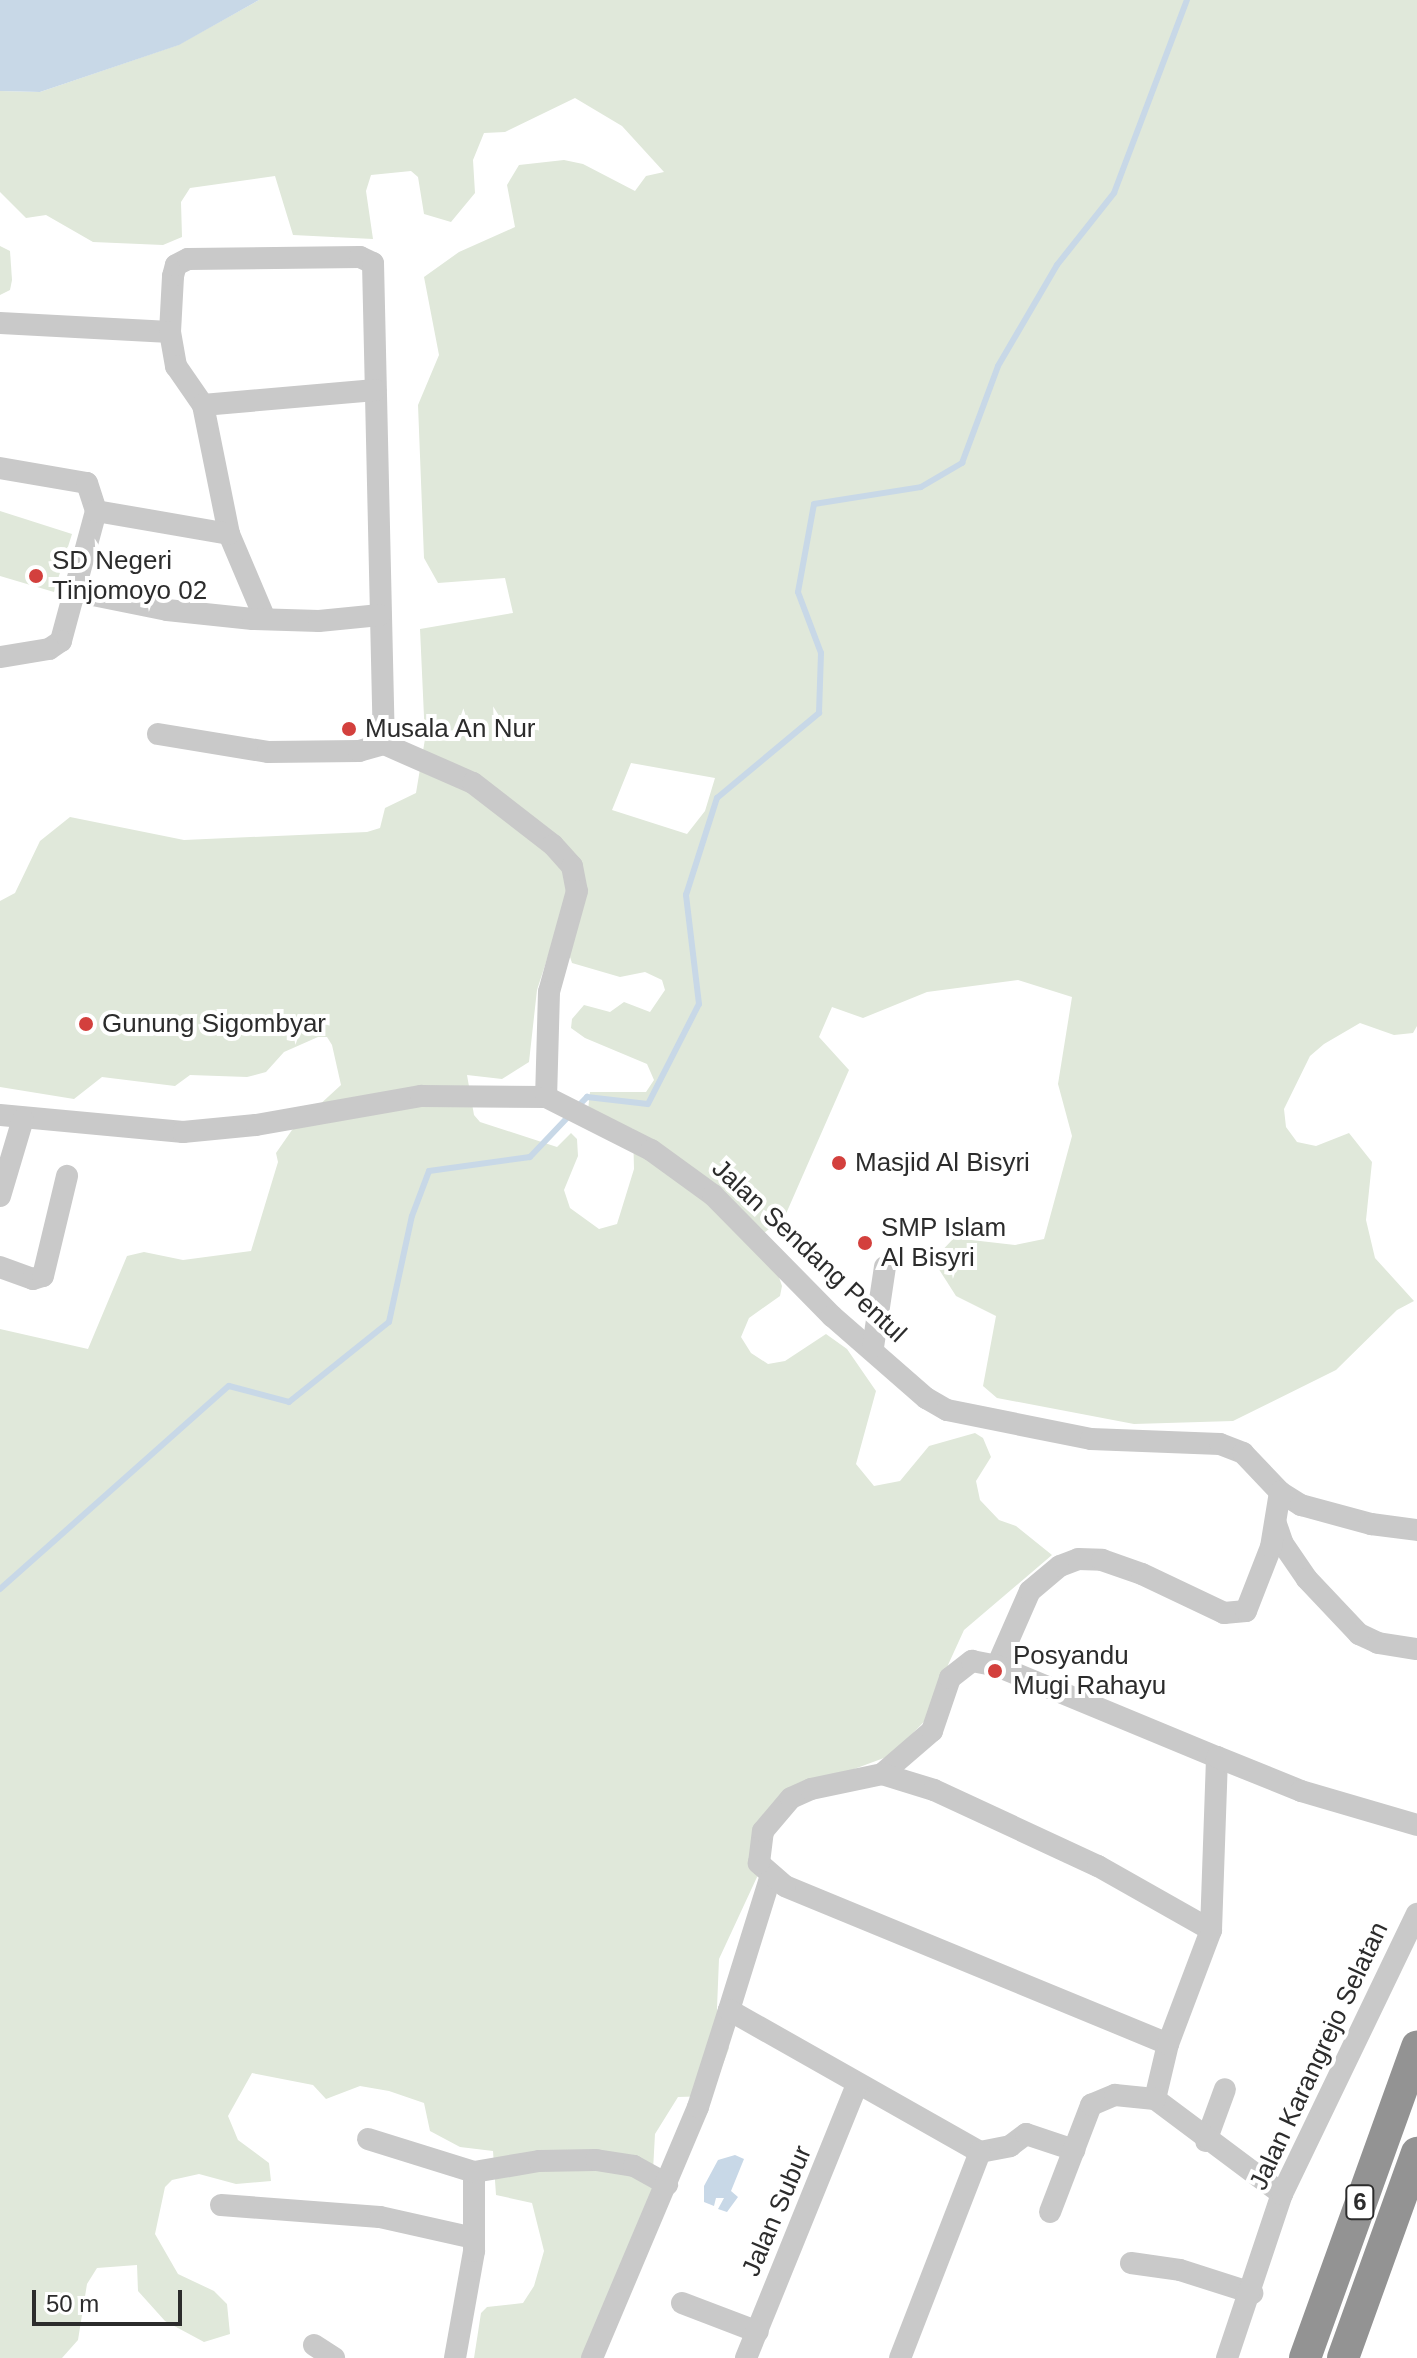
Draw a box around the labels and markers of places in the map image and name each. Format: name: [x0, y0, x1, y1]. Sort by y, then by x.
place label: SD Negeri Tinjomoyo 02: [52, 545, 207, 606]
marker: SD Negeri Tinjomoyo 02: [27, 567, 45, 585]
place label: Musala An Nur: [365, 713, 537, 745]
marker: Musala An Nur: [340, 720, 358, 738]
place label: Gunung Sigombyar: [102, 1008, 326, 1040]
marker: Gunung Sigombyar: [77, 1015, 95, 1033]
place label: Masjid Al Bisyri: [855, 1147, 1031, 1179]
marker: Masjid Al Bisyri: [830, 1154, 848, 1172]
place label: SMP Islam Al Bisyri: [881, 1212, 1007, 1274]
marker: SMP Islam Al Bisyri: [856, 1234, 874, 1252]
place label: Posyandu Mugi Rahayu: [1013, 1640, 1166, 1702]
marker: Posyandu Mugi Rahayu: [984, 1660, 1006, 1682]

